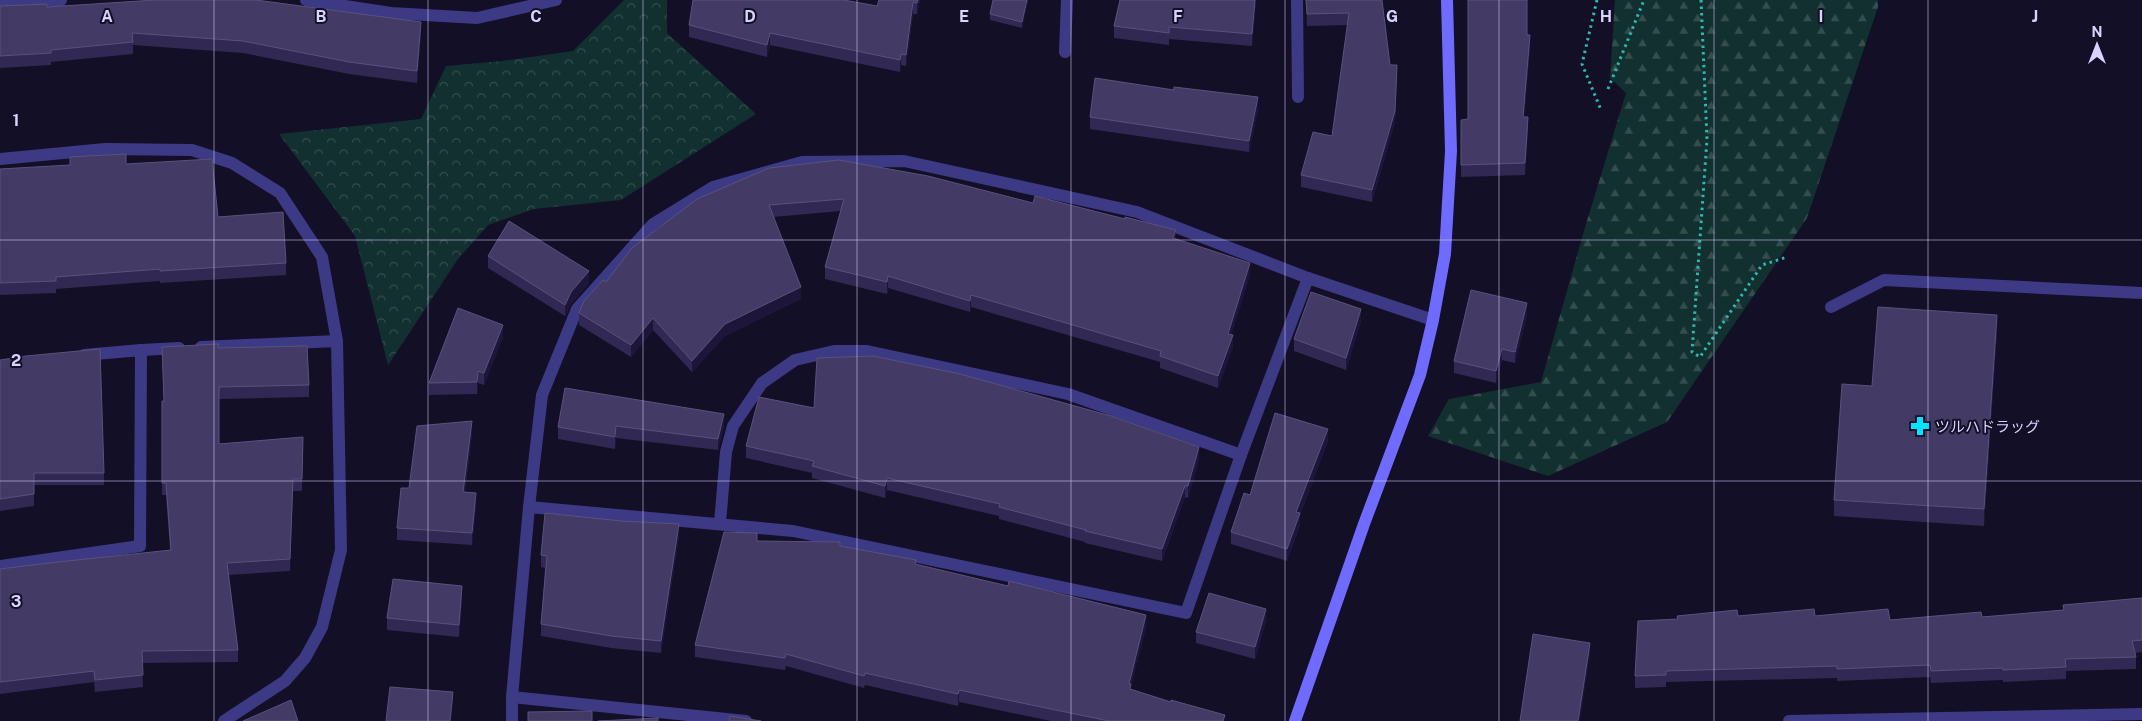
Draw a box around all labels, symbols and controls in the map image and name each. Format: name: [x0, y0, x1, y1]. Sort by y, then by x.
text: A: [101, 7, 113, 26]
text: B: [316, 7, 327, 26]
text: C: [530, 7, 542, 26]
text: D: [744, 7, 756, 26]
text: E: [959, 7, 969, 26]
text: F: [1173, 7, 1183, 26]
text: G: [1386, 7, 1398, 26]
text: H: [1600, 7, 1612, 26]
text: I: [1819, 7, 1823, 26]
text: J: [2032, 7, 2038, 26]
north arrow: [2072, 20, 2122, 70]
text: N: [2092, 24, 2102, 40]
text: 1: [13, 111, 19, 130]
text: 2: [11, 351, 21, 370]
pharmacy icon: ツルハドラッグ: [1909, 415, 1931, 437]
place label: ツルハドラッグ: [1935, 418, 2040, 435]
text: 3: [11, 592, 21, 611]

